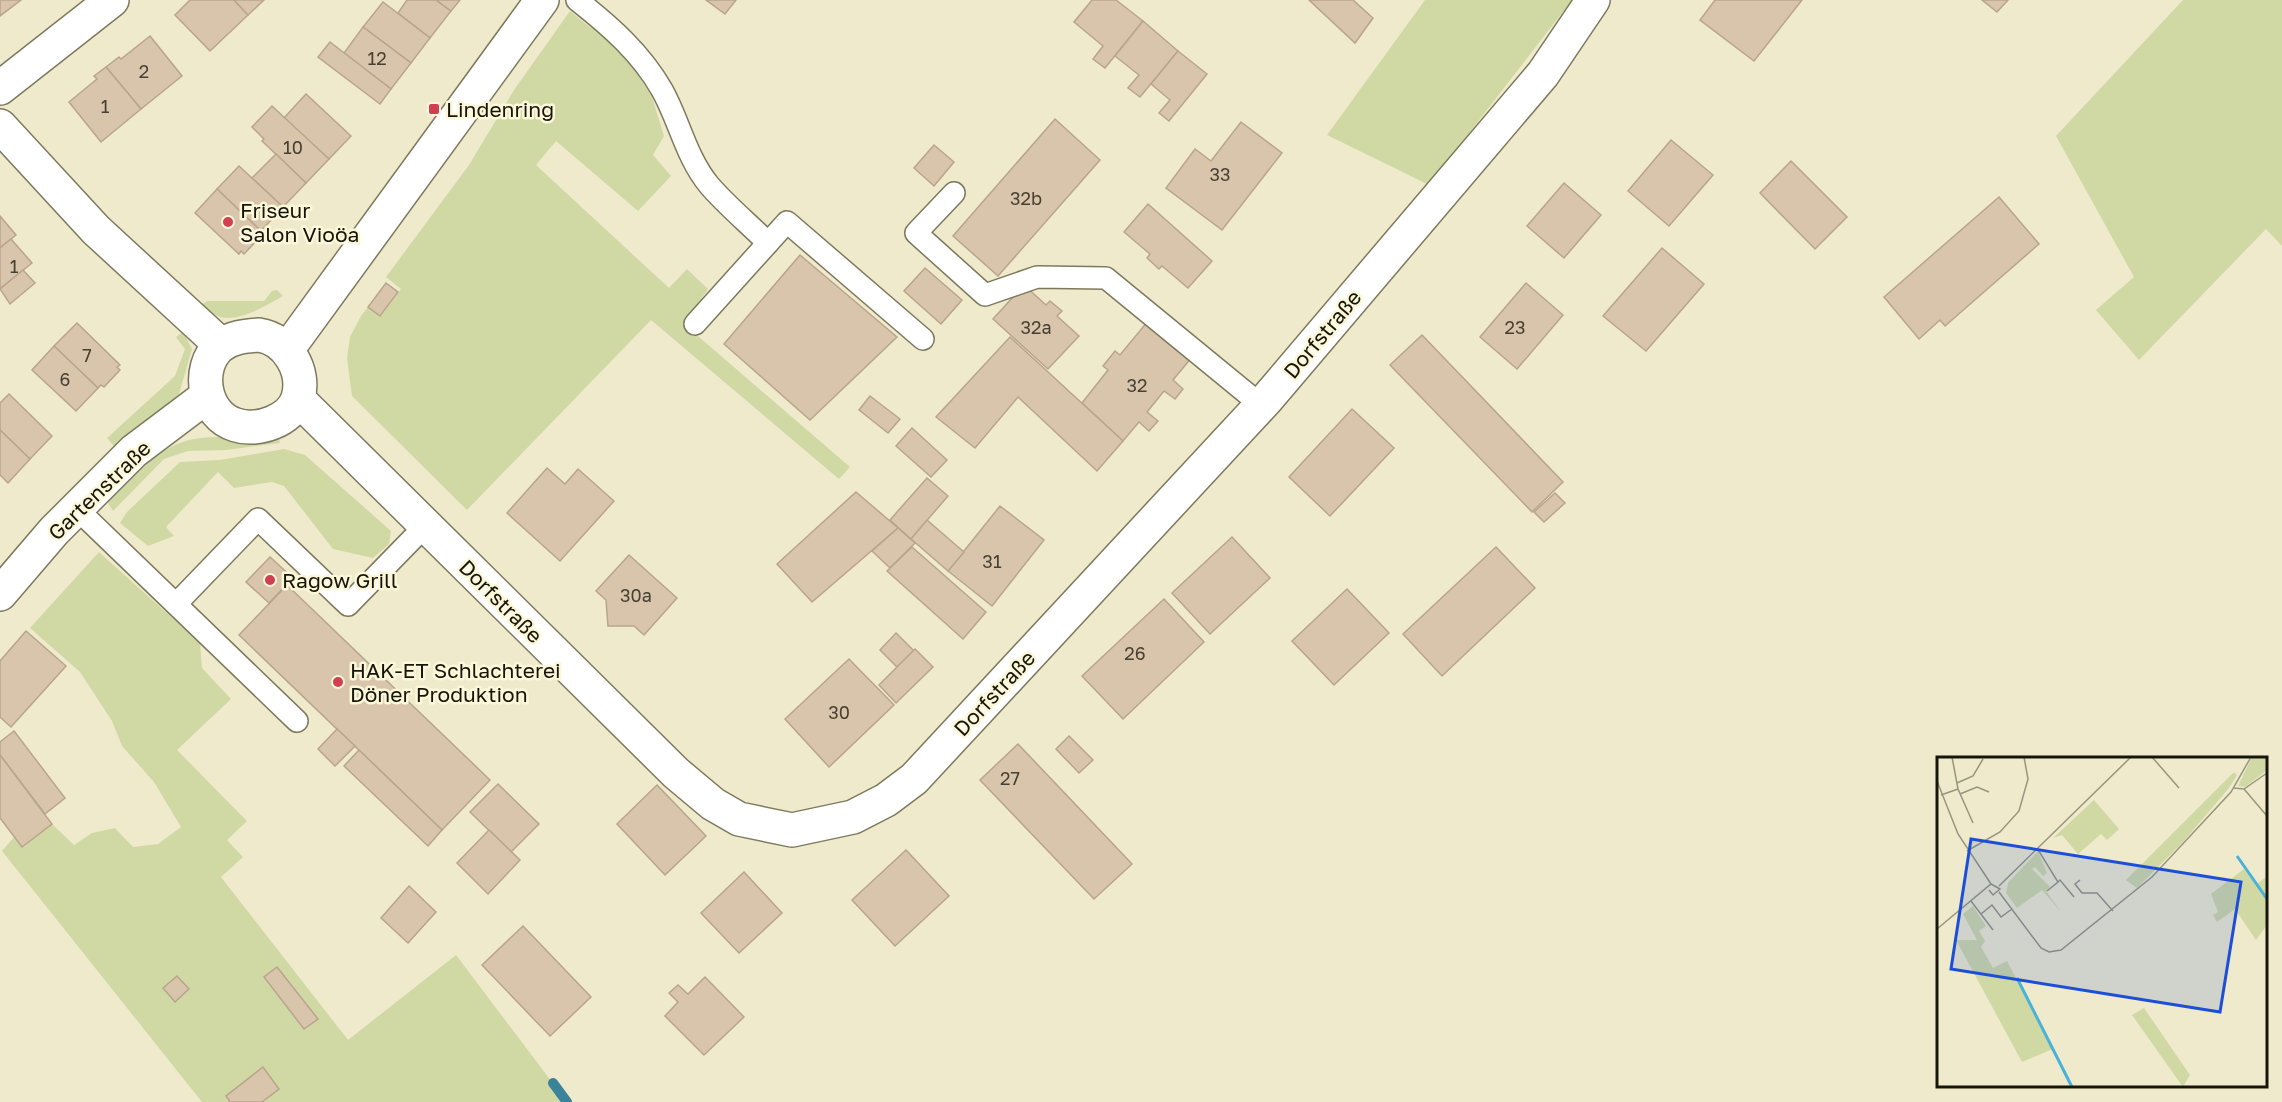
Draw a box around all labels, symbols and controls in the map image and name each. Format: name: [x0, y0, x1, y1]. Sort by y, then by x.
house number: 12: [367, 47, 387, 69]
house number: 2: [139, 60, 149, 82]
house number: 1: [101, 95, 110, 117]
place label: Lindenring: [446, 96, 554, 122]
marker: Lindenring: [427, 102, 441, 116]
house number: 10: [283, 136, 303, 158]
house number: 33: [1209, 163, 1231, 185]
house number: 32b: [1010, 187, 1042, 209]
place label: Friseur Salon Vioöa: [240, 197, 359, 247]
marker: Friseur Salon Vioöa: [221, 215, 235, 229]
house number: 1: [10, 255, 19, 277]
street label: Dorfstraße: [1278, 285, 1366, 383]
house number: 32a: [1020, 316, 1052, 338]
house number: 23: [1505, 316, 1525, 338]
house number: 7: [82, 344, 92, 366]
house number: 6: [60, 368, 70, 390]
house number: 32: [1127, 374, 1147, 396]
street label: Gartenstraße: [42, 435, 156, 545]
house number: 31: [982, 550, 1002, 572]
street label: Dorfstraße: [454, 554, 548, 648]
place label: Ragow Grill: [282, 567, 398, 593]
marker: Ragow Grill: [263, 573, 277, 587]
house number: 30a: [620, 584, 652, 606]
house number: 26: [1124, 642, 1146, 664]
street label: Dorfstraße: [948, 645, 1040, 741]
place label: HAK-ET Schlachterei Döner Produktion: [350, 657, 561, 707]
marker: HAK-ET Schlachterei Döner Produktion: [331, 675, 345, 689]
house number: 30: [828, 701, 850, 723]
inset map: [1937, 757, 2267, 1087]
house number: 27: [1000, 767, 1020, 789]

